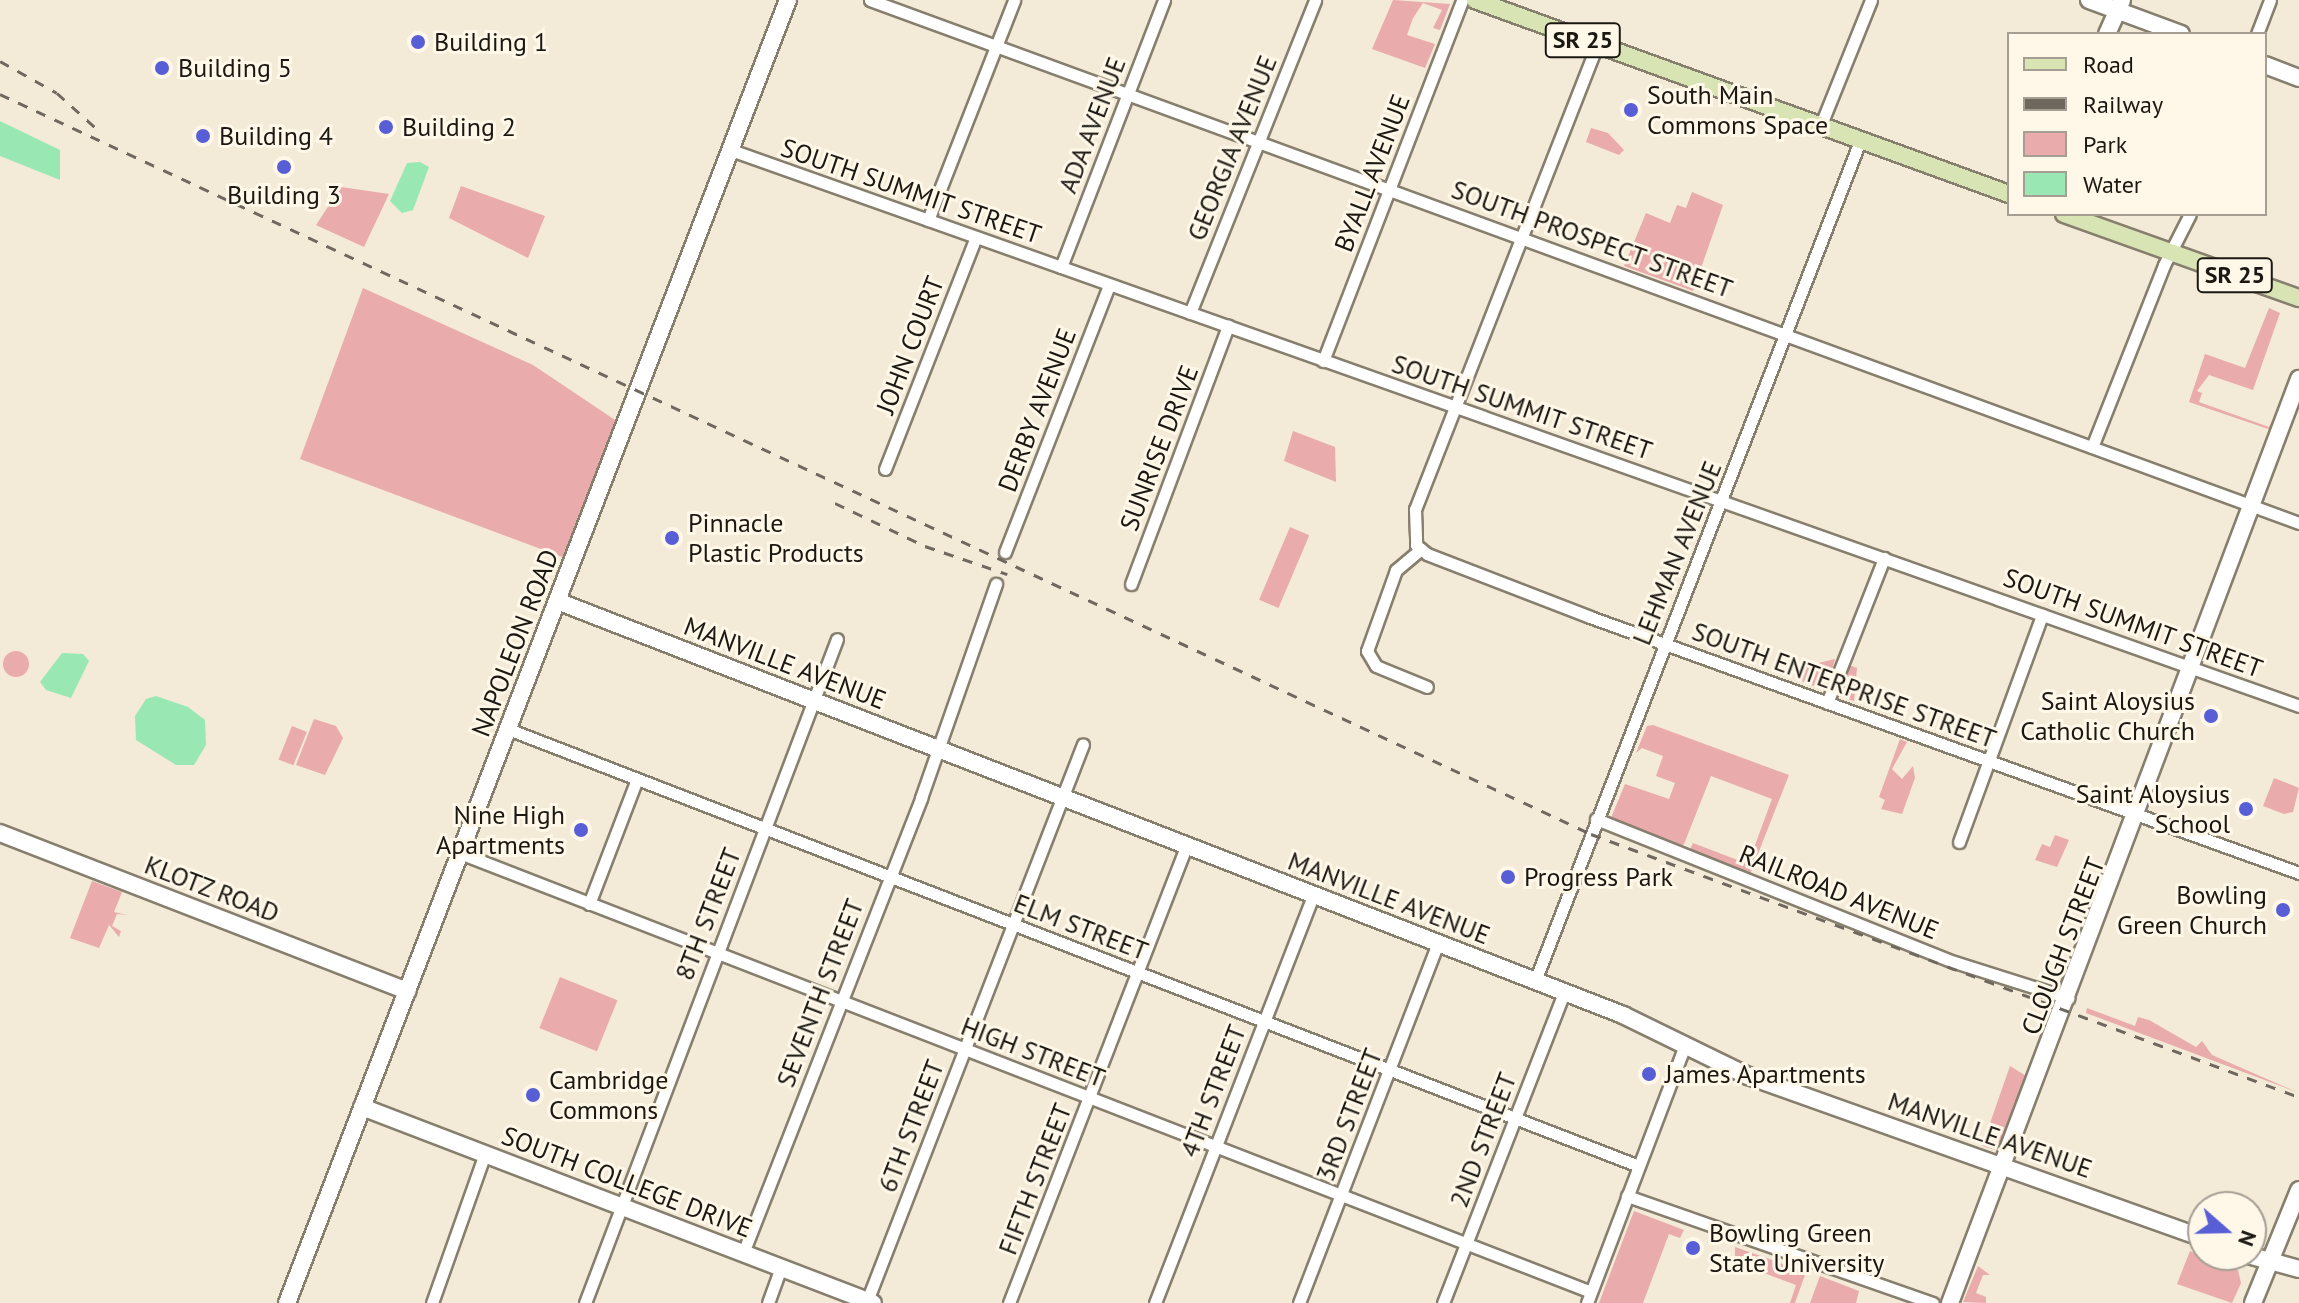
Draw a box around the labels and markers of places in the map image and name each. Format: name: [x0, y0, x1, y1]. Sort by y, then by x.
place label: Building 1: [434, 26, 548, 58]
marker: Building 1: [409, 33, 427, 51]
place label: Building 5: [178, 52, 292, 84]
marker: Building 5: [153, 59, 171, 77]
place label: South Main Commons Space: [1647, 79, 1828, 140]
marker: South Main Commons Space: [1622, 101, 1640, 119]
place label: Building 2: [402, 111, 516, 143]
marker: Building 2: [377, 118, 395, 136]
place label: Building 4: [219, 120, 333, 152]
marker: Building 4: [194, 127, 212, 145]
marker: Building 3: [275, 158, 293, 176]
place label: Building 3: [227, 179, 341, 211]
place label: Pinnacle Plastic Products: [688, 507, 864, 568]
marker: Pinnacle Plastic Products: [663, 529, 681, 547]
place label: Saint Aloysius Catholic Church: [2020, 685, 2195, 746]
marker: Saint Aloysius Catholic Church: [2202, 707, 2220, 725]
place label: Saint Aloysius School: [2075, 778, 2230, 840]
place label: Nine High Apartments: [436, 799, 565, 860]
marker: Saint Aloysius School: [2237, 800, 2255, 818]
marker: Nine High Apartments: [572, 821, 590, 839]
place label: Progress Park: [1524, 861, 1673, 893]
marker: Progress Park: [1499, 868, 1517, 886]
place label: Bowling Green Church: [2117, 879, 2267, 940]
marker: Bowling Green Church: [2274, 901, 2292, 919]
place label: James Apartments: [1665, 1058, 1867, 1090]
place label: Cambridge Commons: [549, 1064, 668, 1126]
marker: James Apartments: [1640, 1065, 1658, 1083]
marker: Cambridge Commons: [524, 1086, 542, 1104]
place label: Bowling Green State University: [1709, 1217, 1884, 1278]
marker: Bowling Green State University: [1684, 1239, 1702, 1257]

